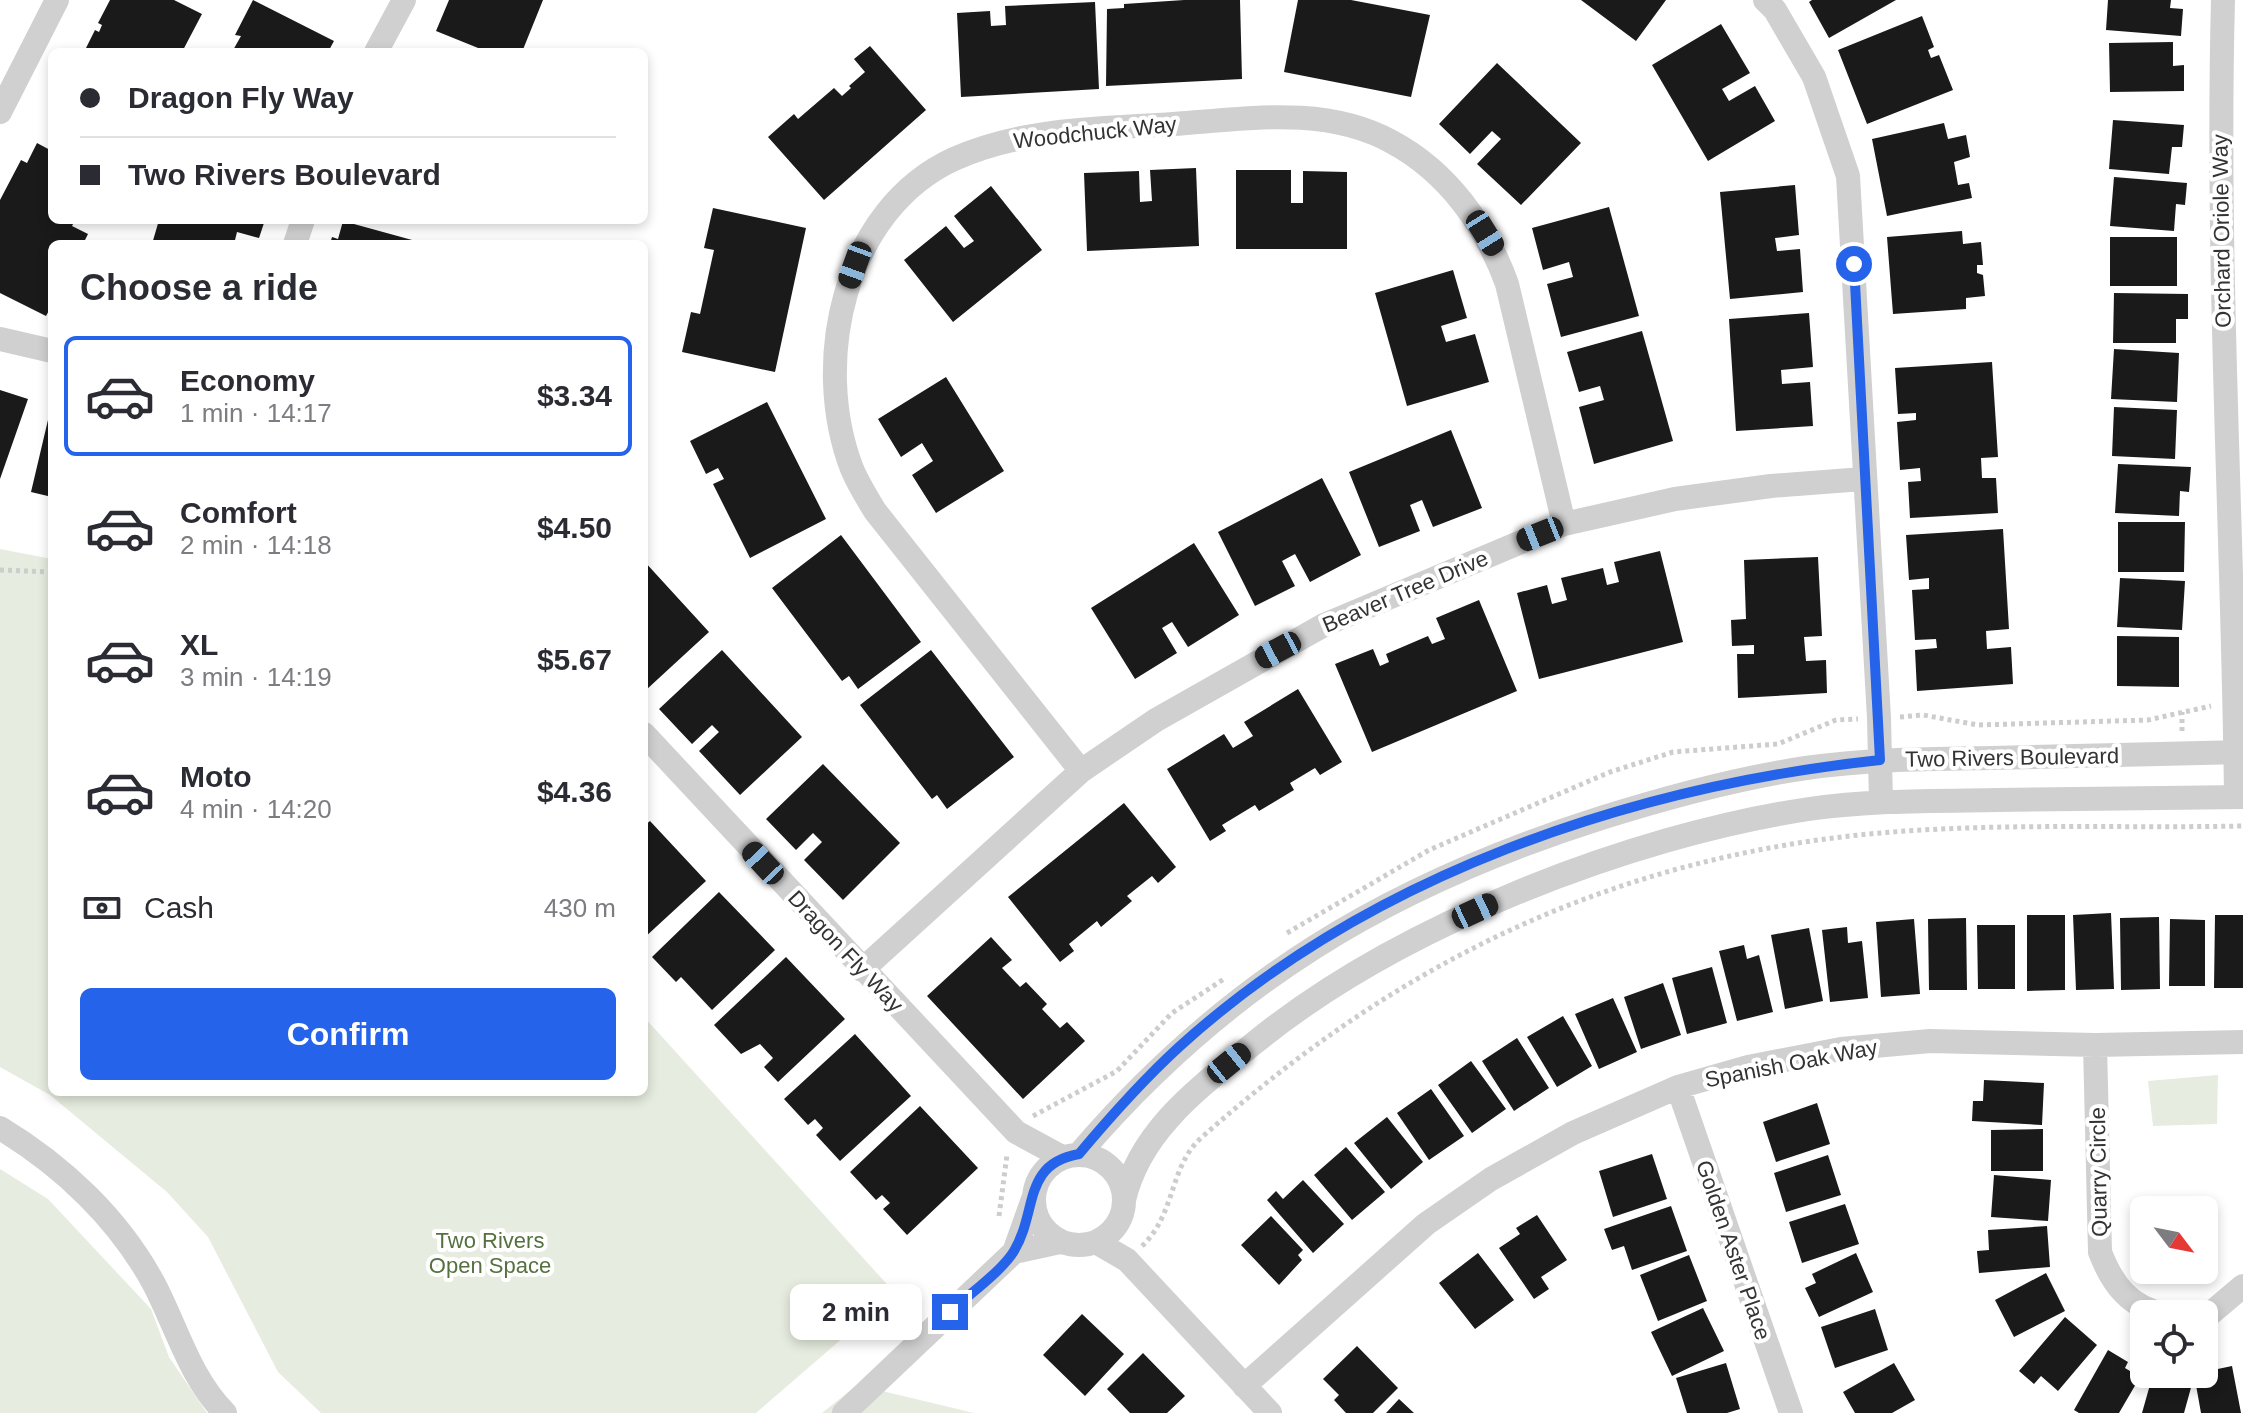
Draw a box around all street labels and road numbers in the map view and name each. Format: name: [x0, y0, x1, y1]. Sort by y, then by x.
street label: Woodchuck Way: [1012, 112, 1178, 153]
street label: Orchard Oriole Way: [2207, 134, 2236, 328]
street label: Beaver Tree Drive: [1319, 545, 1492, 638]
street label: Two Rivers Boulevard: [1905, 743, 2119, 772]
street label: Dragon Fly Way: [783, 885, 908, 1017]
street label: Spanish Oak Way: [1703, 1034, 1880, 1092]
street label: Quarry Circle: [2085, 1107, 2112, 1237]
street label: Golden Aster Place: [1691, 1157, 1776, 1343]

